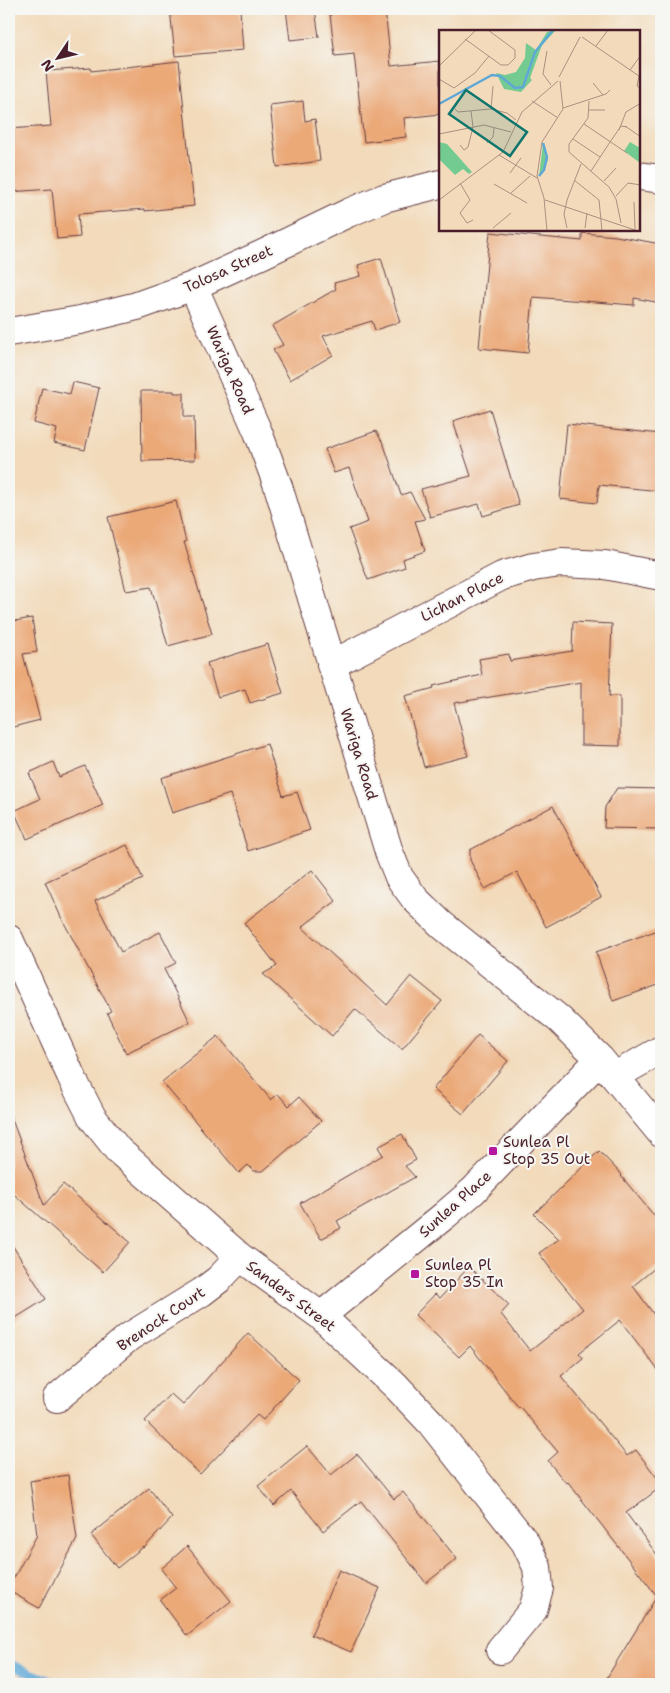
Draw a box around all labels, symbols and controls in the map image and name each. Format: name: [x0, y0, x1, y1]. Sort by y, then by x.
inset map: [439, 30, 640, 231]
north arrow: [32, 32, 82, 82]
text: N: [37, 56, 58, 75]
street label: Tolosa Street: [180, 240, 276, 298]
street label: Wariga Road: [202, 323, 259, 418]
street label: Lichan Place: [417, 568, 507, 626]
street label: Wariga Road: [336, 706, 383, 803]
place label: Sunlea Pl Stop 35 Out: [503, 1132, 590, 1169]
marker: Sunlea Pl Stop 35 Out: [487, 1145, 499, 1157]
street label: Sunlea Place: [414, 1166, 496, 1242]
place label: Sunlea Pl Stop 35 In: [425, 1255, 503, 1292]
street label: Sanders Street: [242, 1256, 340, 1336]
marker: Sunlea Pl Stop 35 In: [409, 1268, 421, 1280]
street label: Brenock Court: [113, 1282, 209, 1356]

